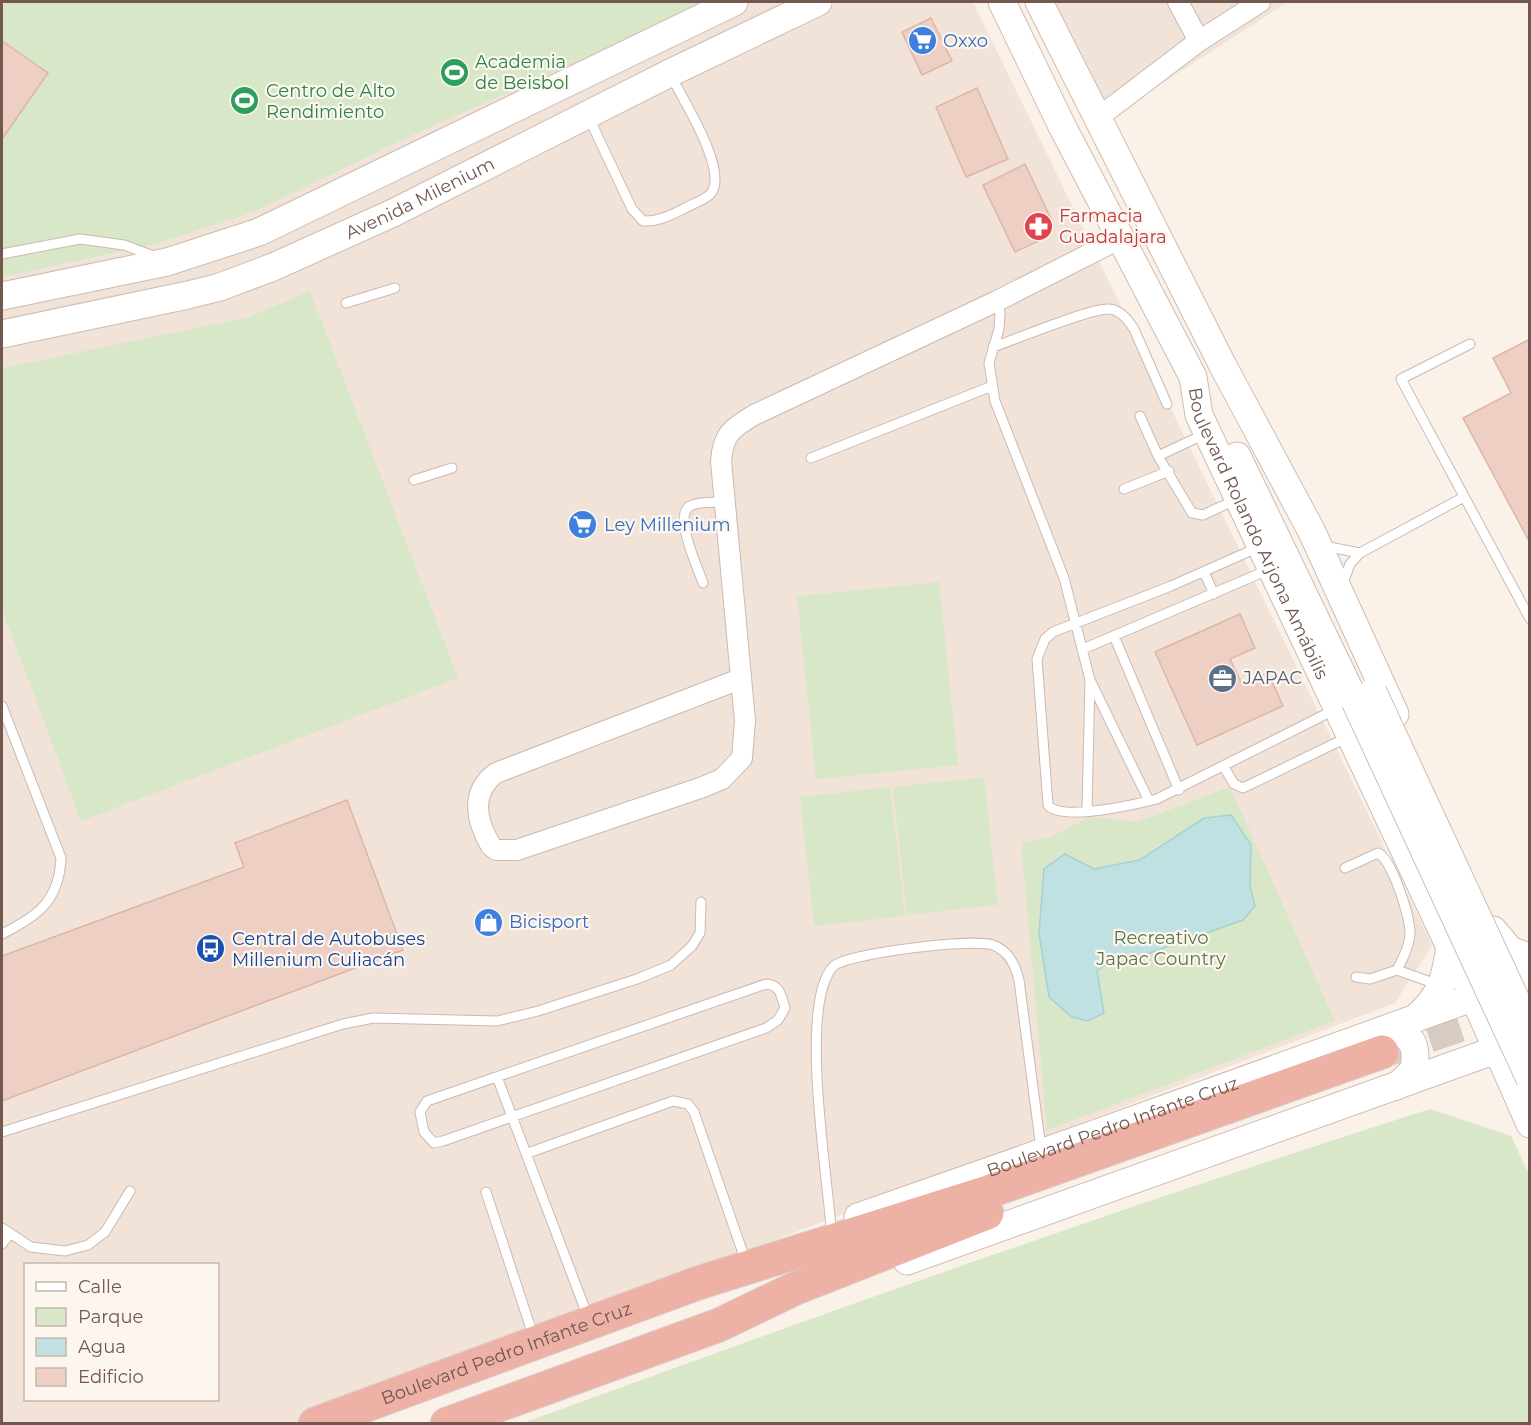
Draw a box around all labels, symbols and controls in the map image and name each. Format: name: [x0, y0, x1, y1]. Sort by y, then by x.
supermarket icon: Oxxo: [906, 25, 938, 57]
place label: Oxxo: [943, 30, 988, 52]
place label: Academia de Beisbol: [475, 51, 569, 94]
sports icon: Academia de Beisbol: [438, 56, 470, 88]
place label: Centro de Alto Rendimiento: [266, 80, 395, 123]
sports icon: Centro de Alto Rendimiento: [229, 85, 261, 117]
street label: Avenida Milenium: [342, 152, 498, 244]
place label: Farmacia Guadalajara: [1059, 205, 1167, 248]
pharmacy icon: Farmacia Guadalajara: [1022, 210, 1054, 242]
street label: Boulevard Rolando Arjona Amábilis: [1184, 386, 1333, 683]
supermarket icon: Ley Millenium: [567, 509, 599, 541]
place label: Ley Millenium: [604, 514, 730, 536]
office icon: JAPAC: [1206, 662, 1238, 694]
place label: JAPAC: [1242, 667, 1302, 689]
shop icon: Bicisport: [472, 906, 504, 938]
place label: Bicisport: [509, 911, 589, 933]
park label: Recreativo Japac Country: [1095, 927, 1226, 970]
place label: Central de Autobuses Millenium Culiacán: [232, 928, 425, 971]
bus stop icon: Central de Autobuses Millenium Culiacán: [195, 933, 227, 965]
street label: Boulevard Pedro Infante Cruz: [984, 1072, 1241, 1182]
legend: [24, 1263, 219, 1401]
text: Calle: [78, 1276, 122, 1298]
street label: Boulevard Pedro Infante Cruz: [378, 1297, 635, 1410]
text: Parque: [78, 1306, 144, 1328]
text: Agua: [78, 1336, 126, 1358]
text: Edificio: [78, 1366, 144, 1388]

